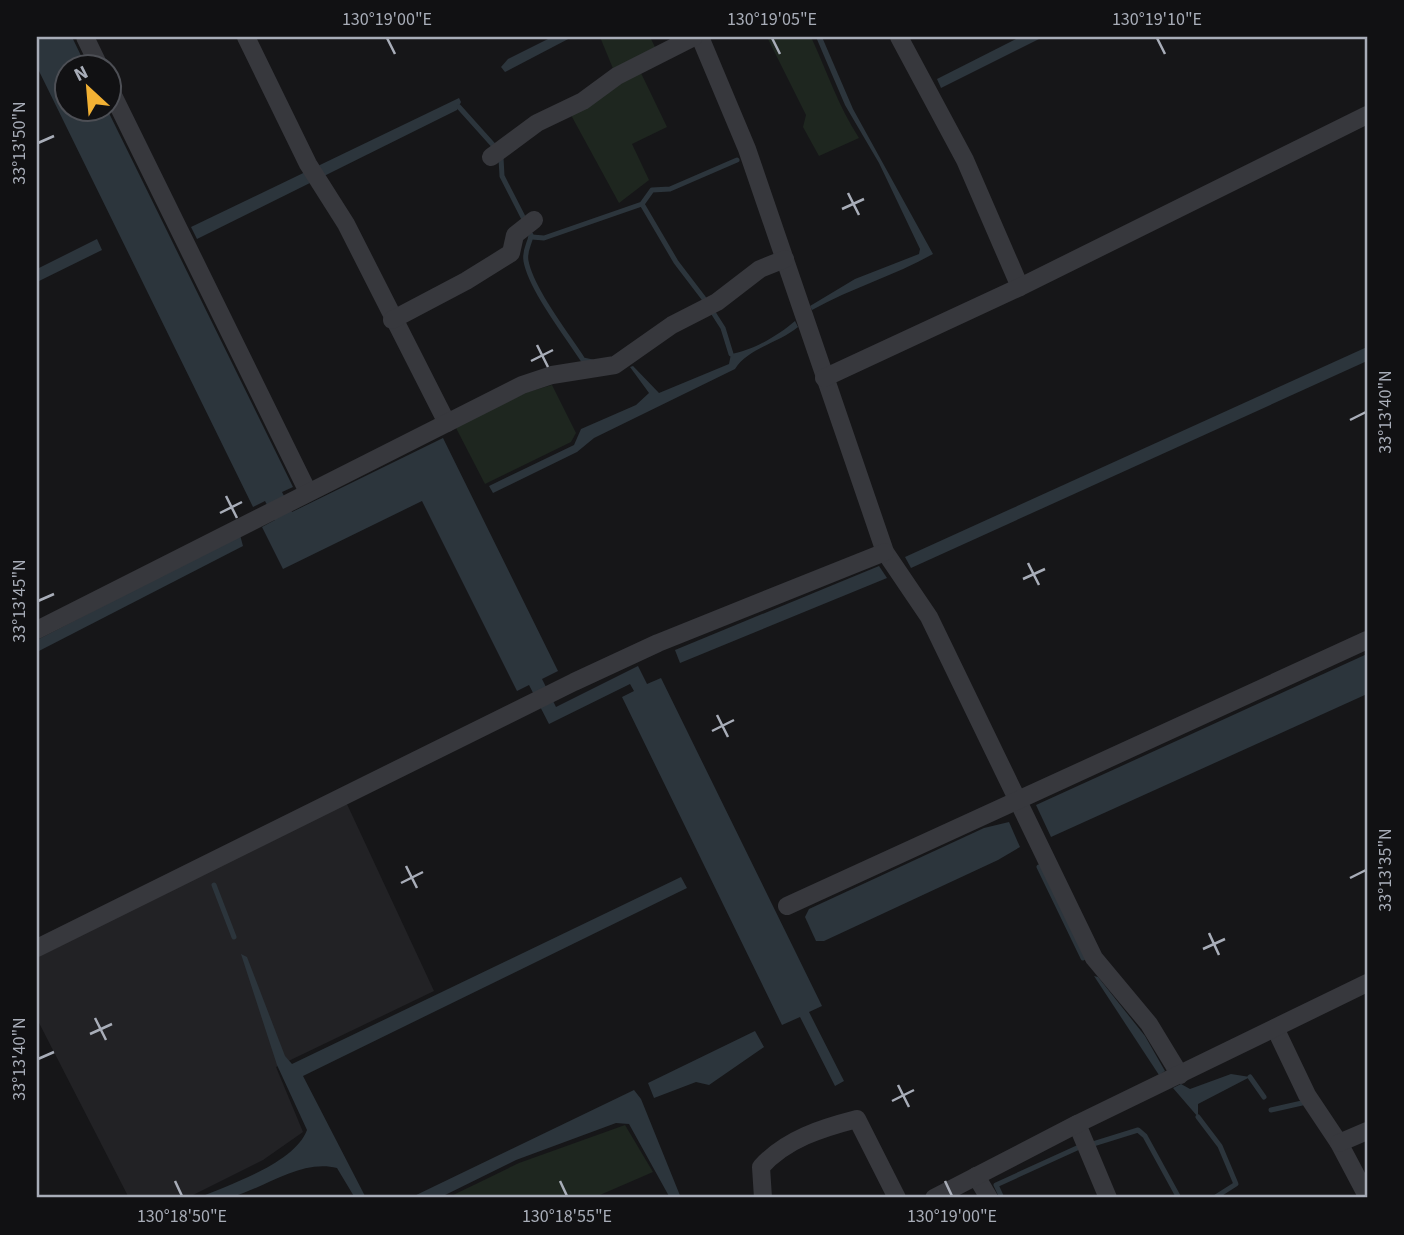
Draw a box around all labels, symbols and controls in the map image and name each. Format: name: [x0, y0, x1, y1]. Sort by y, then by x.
text: 130°19'00"E: [342, 7, 432, 32]
text: 130°19'05"E: [727, 7, 817, 32]
text: 130°19'10"E: [1112, 7, 1202, 32]
north arrow: [52, 52, 122, 122]
text: N: [70, 59, 93, 89]
text: 33°13'50"N: [7, 101, 32, 185]
text: 33°13'40"N: [1373, 370, 1398, 454]
text: 33°13'45"N: [7, 559, 32, 643]
text: 33°13'35"N: [1373, 828, 1398, 912]
text: 33°13'40"N: [7, 1017, 32, 1101]
text: 130°18'50"E: [137, 1204, 227, 1229]
text: 130°18'55"E: [522, 1204, 612, 1229]
text: 130°19'00"E: [907, 1204, 997, 1229]

